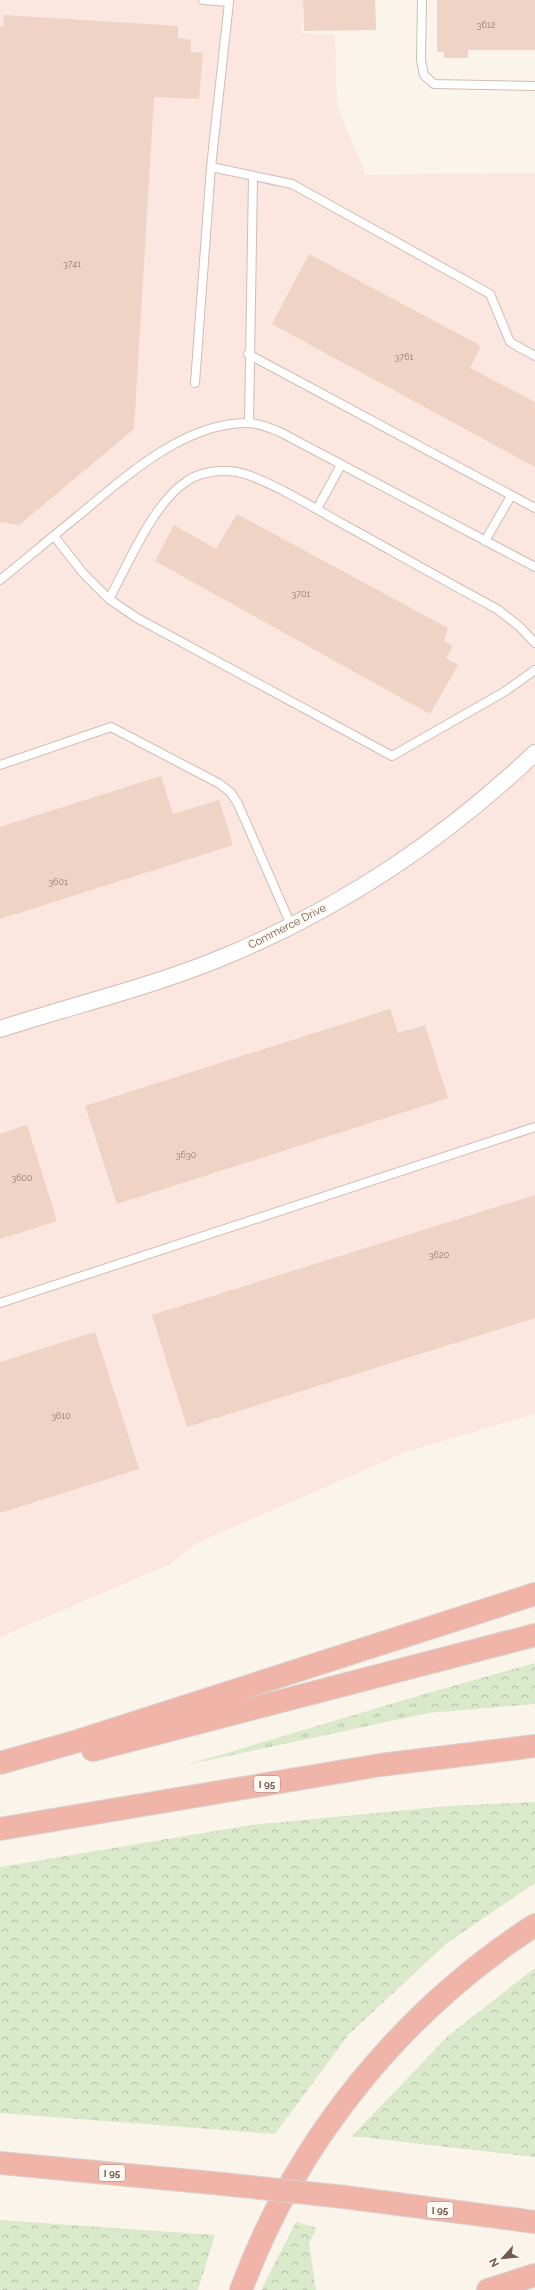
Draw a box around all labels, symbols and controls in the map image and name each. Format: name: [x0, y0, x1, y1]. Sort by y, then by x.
house number: 3612: [477, 20, 496, 30]
house number: 3741: [63, 259, 81, 269]
house number: 3761: [395, 352, 414, 362]
house number: 3701: [292, 589, 311, 599]
house number: 3601: [48, 877, 68, 887]
street label: Commerce Drive: [246, 901, 329, 952]
house number: 3630: [176, 1150, 197, 1160]
house number: 3600: [11, 1173, 33, 1183]
house number: 3620: [429, 1250, 450, 1260]
house number: 3610: [51, 1411, 71, 1421]
road number: I 95: [254, 1776, 280, 1792]
road number: I 95: [99, 2165, 125, 2181]
road number: I 95: [427, 2202, 453, 2218]
north arrow: [483, 2238, 523, 2278]
text: N: [487, 2256, 502, 2269]

